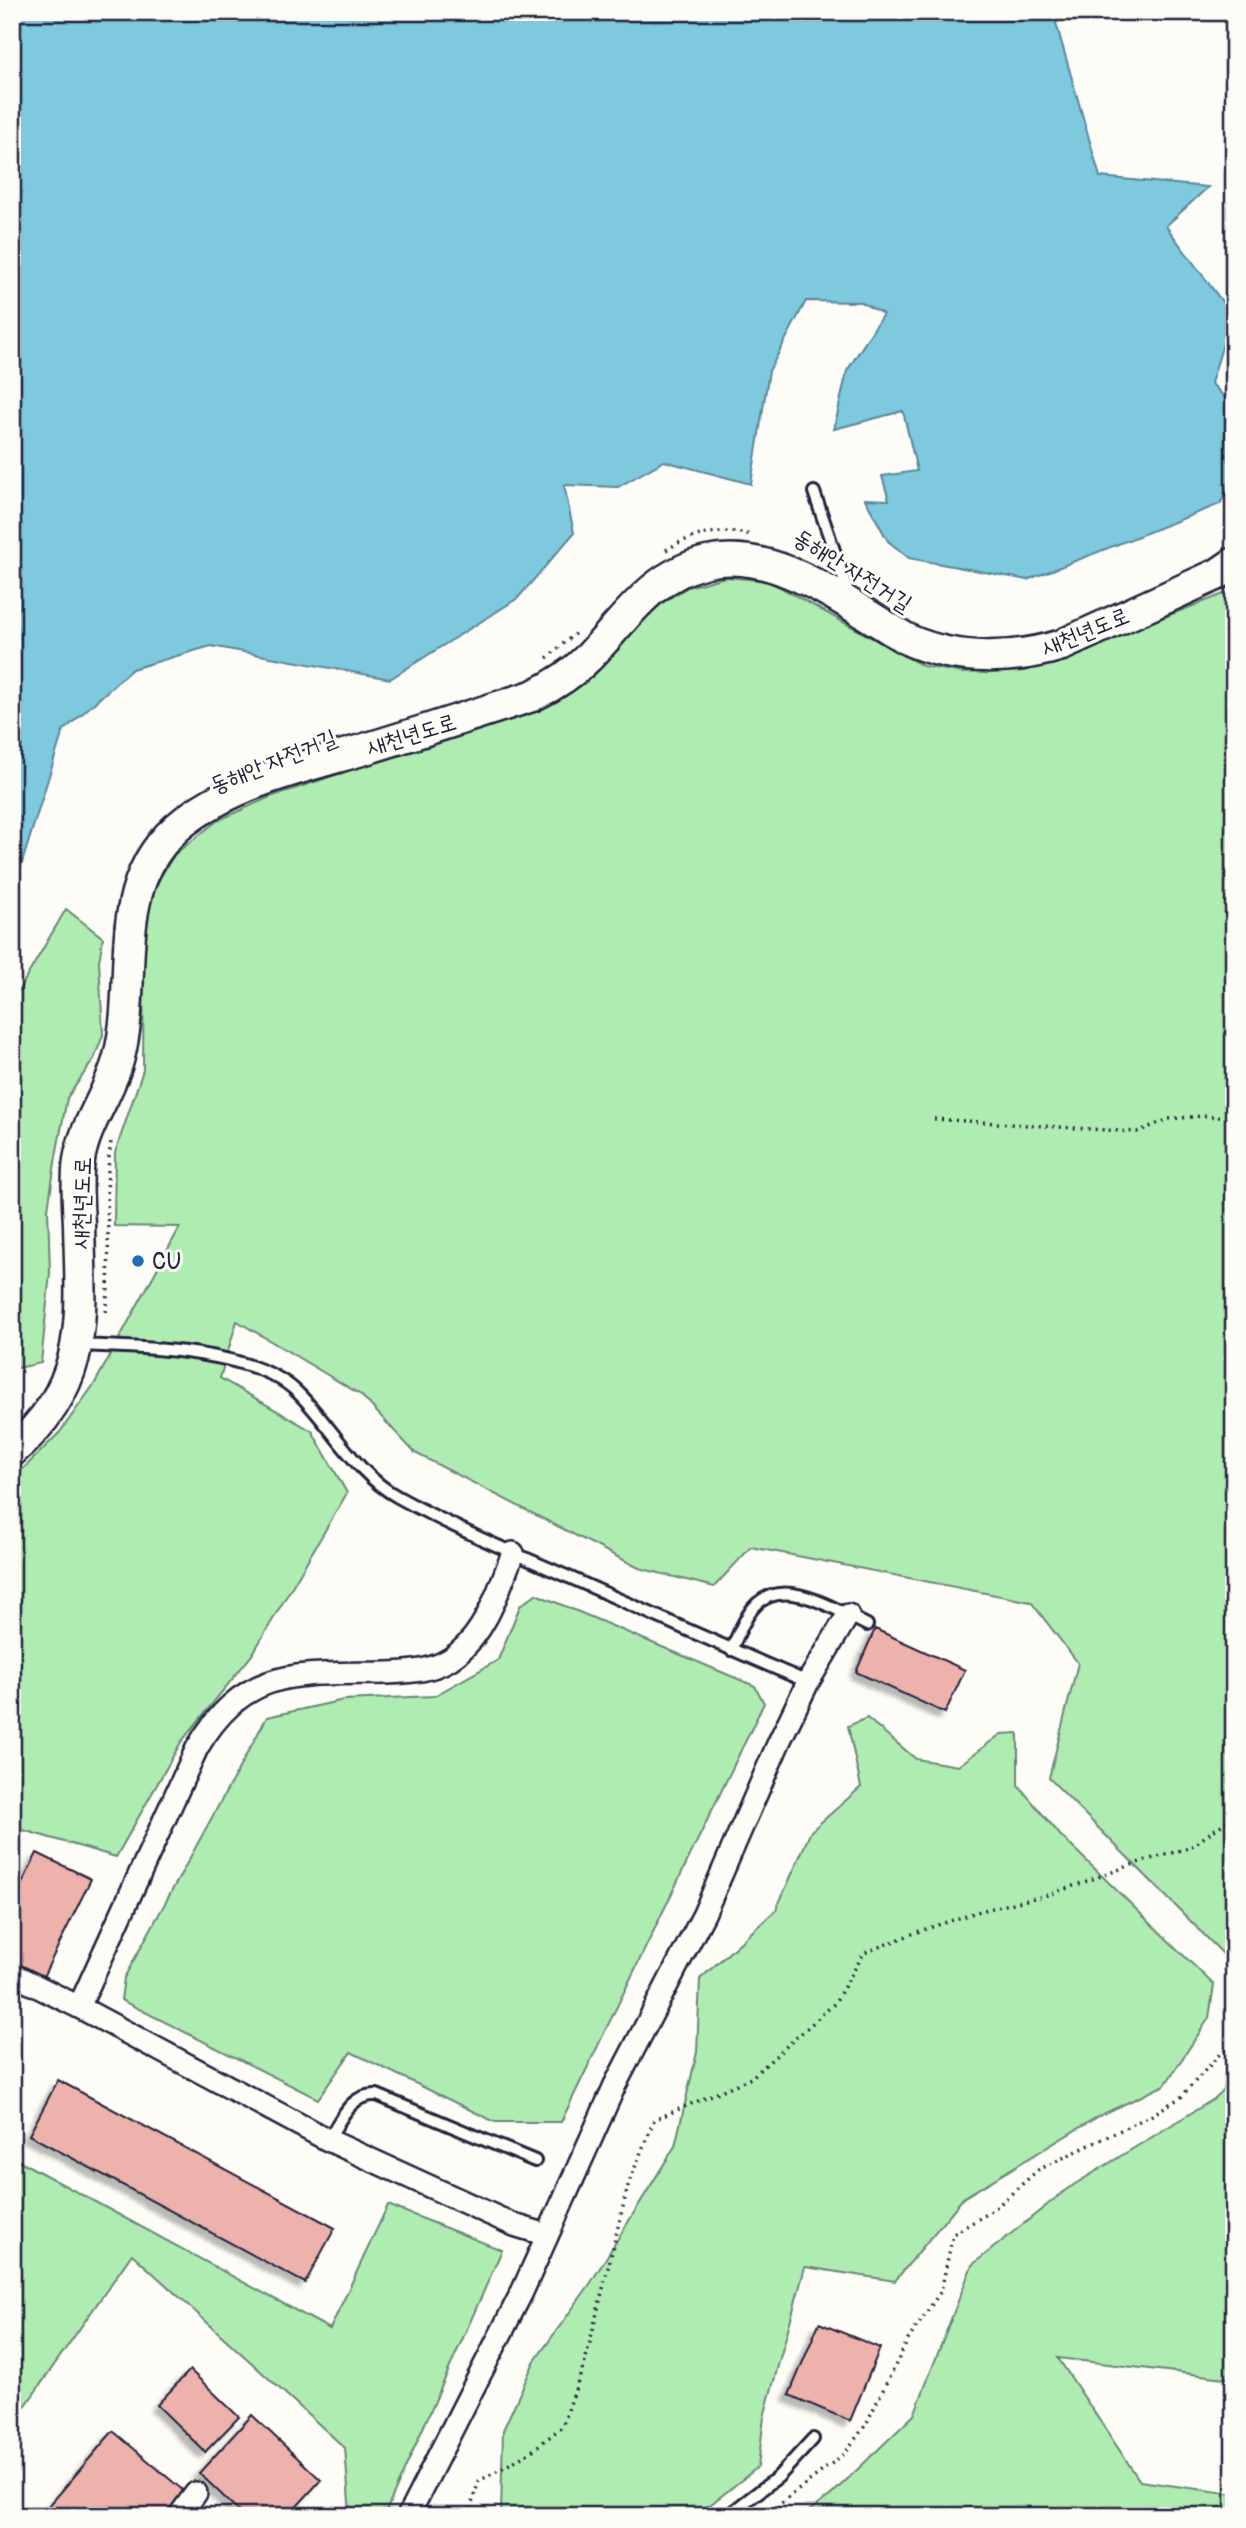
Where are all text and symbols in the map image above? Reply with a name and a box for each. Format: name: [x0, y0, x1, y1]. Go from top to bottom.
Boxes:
street label: 동해안 자전거길: [788, 522, 917, 618]
street label: 새천년도로: [1037, 601, 1134, 662]
street label: 새천년도로: [363, 707, 460, 762]
street label: 동해안 자전거길: [205, 723, 341, 800]
street label: 새천년도로: [65, 1156, 98, 1250]
place label: CU: [152, 1247, 181, 1276]
marker: CU: [130, 1253, 146, 1269]

